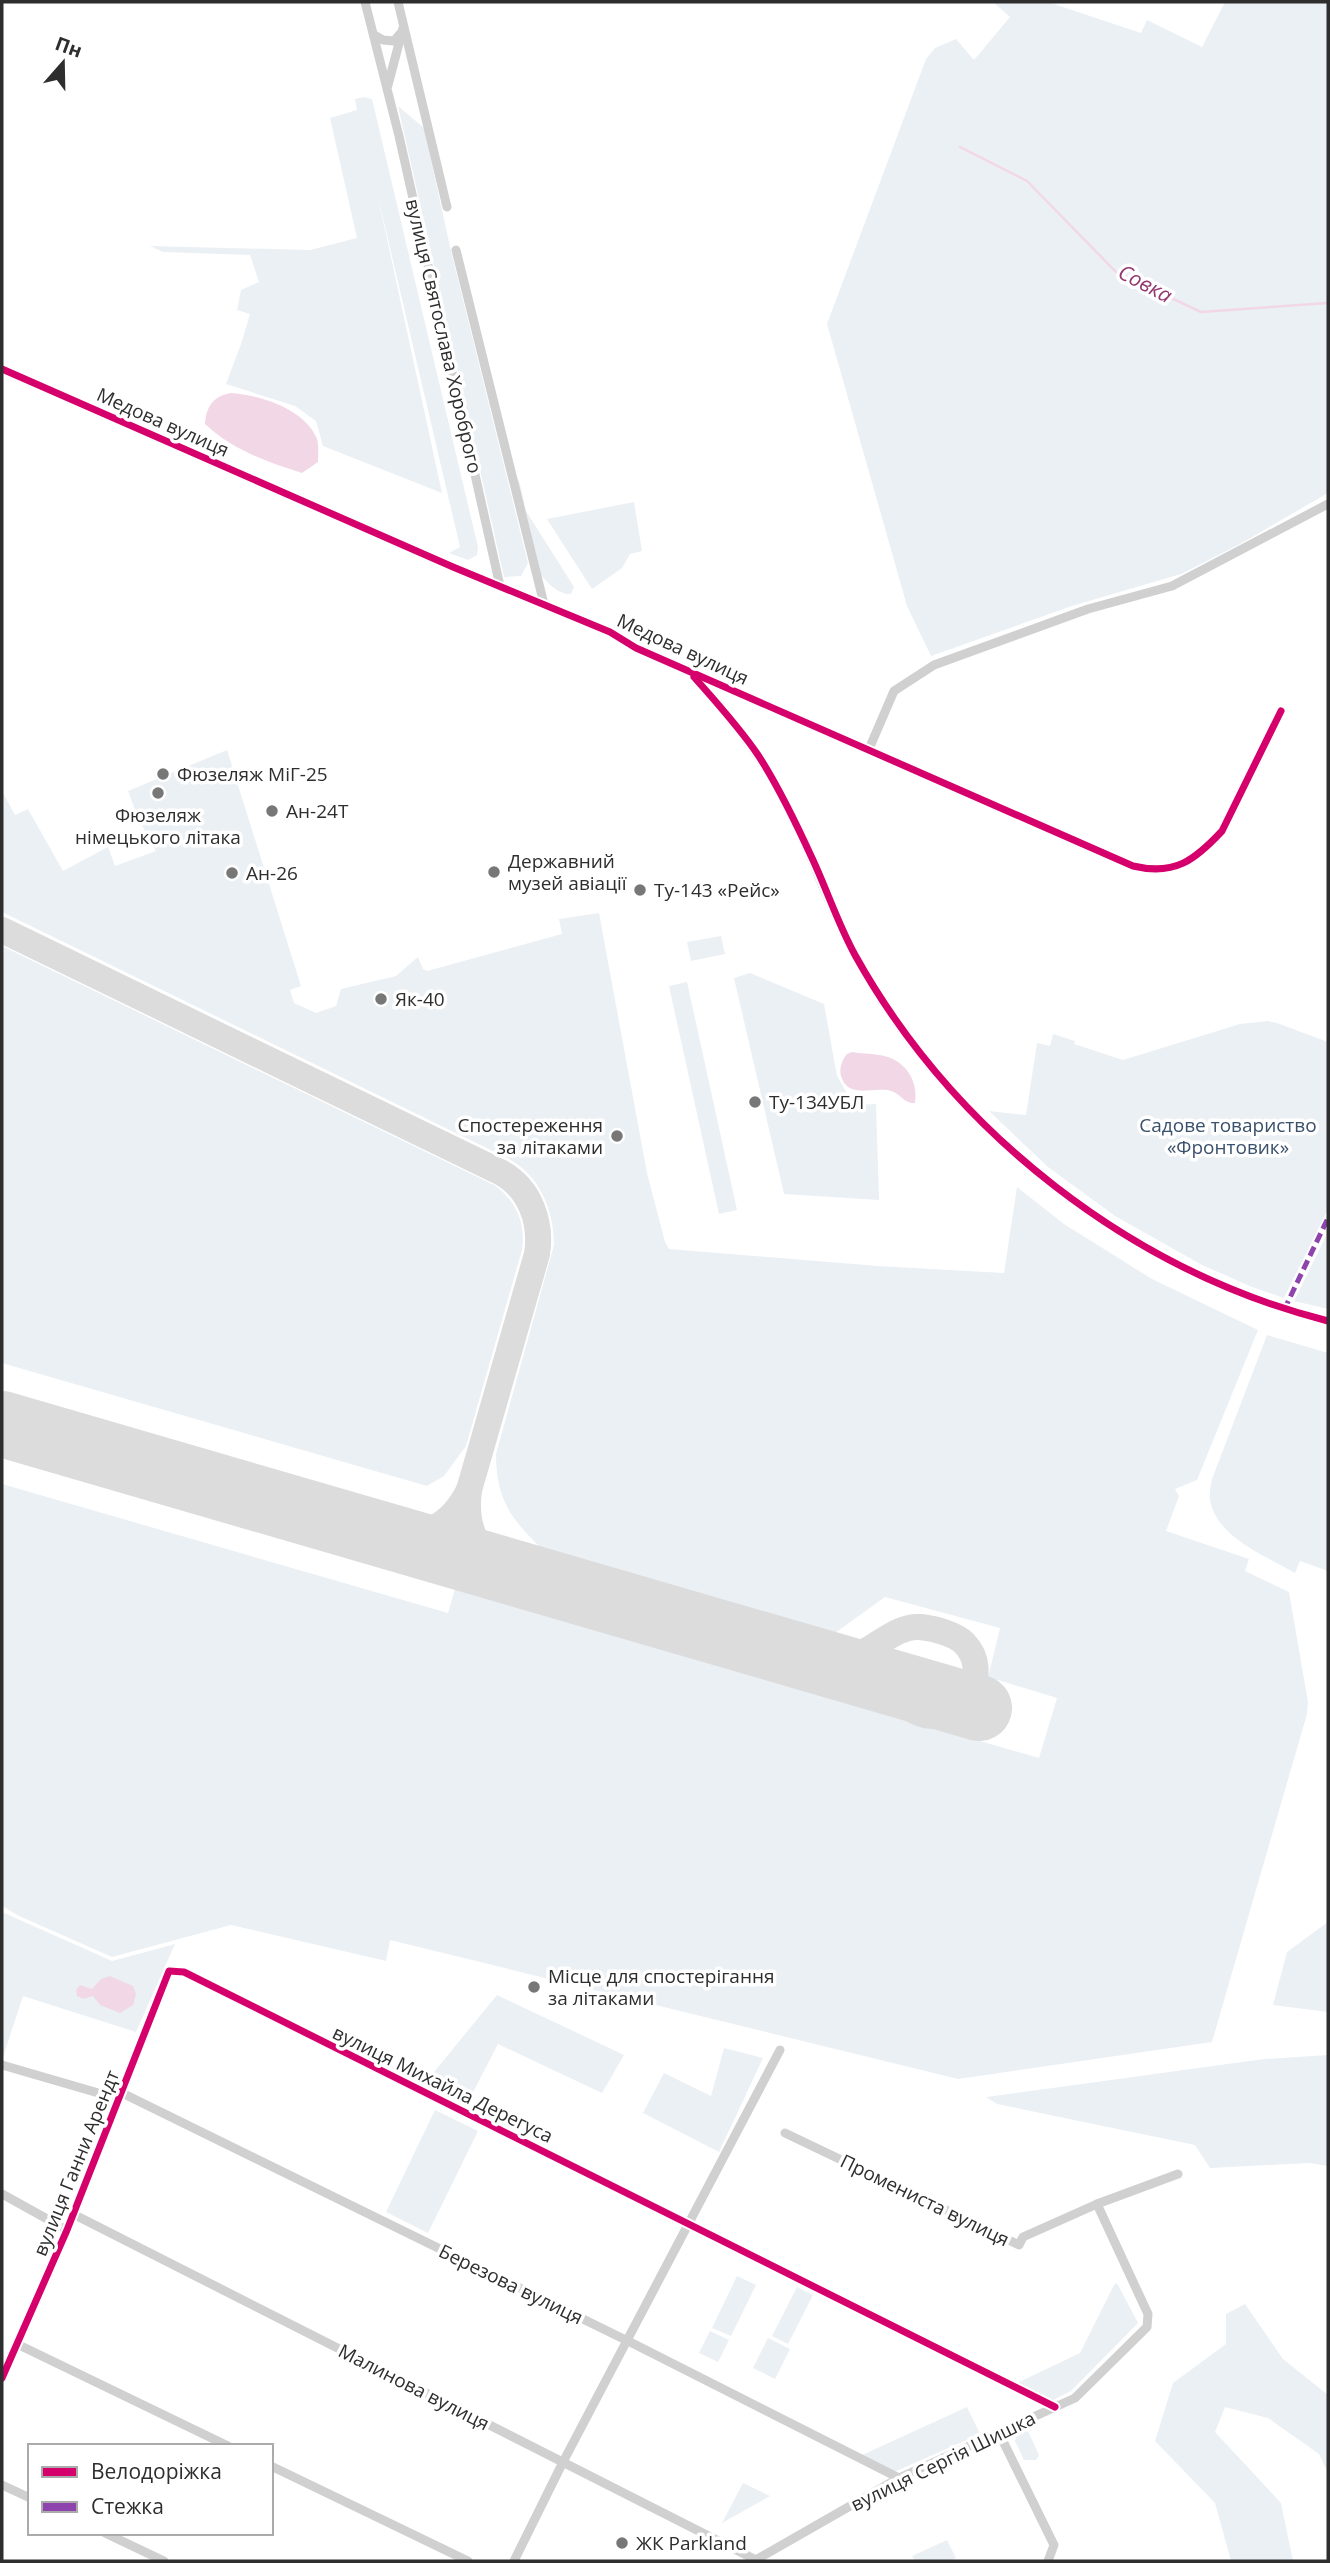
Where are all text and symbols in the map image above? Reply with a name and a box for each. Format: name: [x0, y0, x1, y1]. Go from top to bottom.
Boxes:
north arrow: [28, 28, 98, 98]
text: Пн: [52, 30, 86, 64]
street label: вулиця Святослава Хороброго: [400, 196, 488, 476]
water label: Совка: [1114, 257, 1177, 309]
street label: Медова вулиця: [93, 381, 233, 463]
street label: Медова вулиця: [613, 607, 753, 691]
place label: Фюзеляж МіГ-25: [177, 761, 328, 787]
marker: Фюзеляж МіГ-25: [155, 766, 171, 782]
marker: Фюзеляж німецького літака: [150, 785, 166, 801]
place label: Ан-24Т: [286, 798, 349, 824]
place label: Фюзеляж німецького літака: [75, 802, 241, 850]
marker: Ан-24Т: [264, 803, 280, 819]
place label: Державний музей авіації: [508, 848, 628, 896]
place label: Ан-26: [246, 860, 298, 886]
marker: Державний музей авіації: [486, 864, 502, 880]
marker: Ан-26: [224, 865, 240, 881]
place label: Ту-143 «Рейс»: [654, 877, 780, 903]
marker: Ту-143 «Рейс»: [632, 882, 648, 898]
place label: Як-40: [395, 986, 445, 1012]
marker: Як-40: [373, 991, 389, 1007]
place label: Ту-134УБЛ: [769, 1089, 864, 1115]
marker: Ту-134УБЛ: [747, 1094, 763, 1110]
place label: Спостереження за літаками: [458, 1112, 603, 1160]
park label: Садове товариство «Фронтовик»: [1139, 1112, 1317, 1160]
marker: Спостереження за літаками: [609, 1128, 625, 1144]
place label: Місце для спостерігання за літаками: [548, 1963, 775, 2011]
marker: Місце для спостерігання за літаками: [526, 1979, 542, 1995]
street label: вулиця Михайла Дерегуса: [328, 2019, 558, 2149]
street label: вулиця Ганни Арендт: [27, 2066, 125, 2260]
street label: Промениста вулиця: [836, 2148, 1014, 2252]
street label: Березова вулиця: [435, 2238, 587, 2330]
street label: Малинова вулиця: [334, 2338, 494, 2436]
street label: вулиця Сергія Шишка: [846, 2405, 1040, 2517]
legend: [28, 2444, 273, 2535]
text: Велодоріжка: [91, 2457, 222, 2485]
text: Стежка: [91, 2492, 164, 2520]
place label: ЖК Parkland: [636, 2530, 747, 2556]
marker: ЖК Parkland: [614, 2535, 630, 2551]

